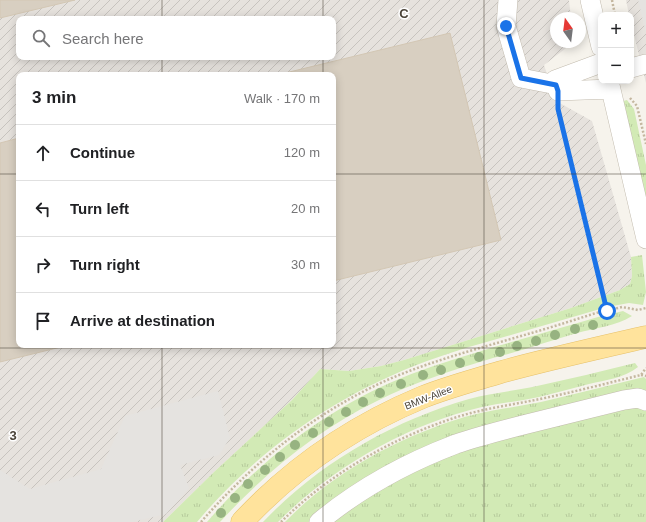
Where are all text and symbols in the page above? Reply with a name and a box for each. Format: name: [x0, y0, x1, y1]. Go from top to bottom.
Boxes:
text: C: [399, 6, 409, 21]
north arrow: [550, 12, 586, 48]
map controls: [598, 12, 634, 84]
button: +: [598, 12, 634, 48]
search box: [16, 16, 336, 60]
route end: [497, 17, 515, 35]
icon: search: [30, 27, 52, 49]
text: Search here: [62, 30, 144, 47]
button: −: [598, 48, 634, 84]
text: 3 min: [32, 88, 76, 107]
text: Walk · 170 m: [244, 91, 320, 106]
icon: ahead: [32, 142, 54, 164]
text: Continue: [70, 144, 135, 161]
text: 120 m: [284, 145, 320, 160]
icon: left: [32, 198, 54, 220]
text: Turn left: [70, 200, 129, 217]
text: 20 m: [291, 201, 320, 216]
icon: right: [32, 254, 54, 276]
text: Turn right: [70, 256, 140, 273]
text: 30 m: [291, 257, 320, 272]
route start: [598, 302, 616, 320]
icon: arrive: [32, 310, 54, 332]
text: Arrive at destination: [70, 312, 215, 329]
street label: BMW-Allee: [403, 383, 454, 412]
text: 3: [9, 428, 17, 443]

